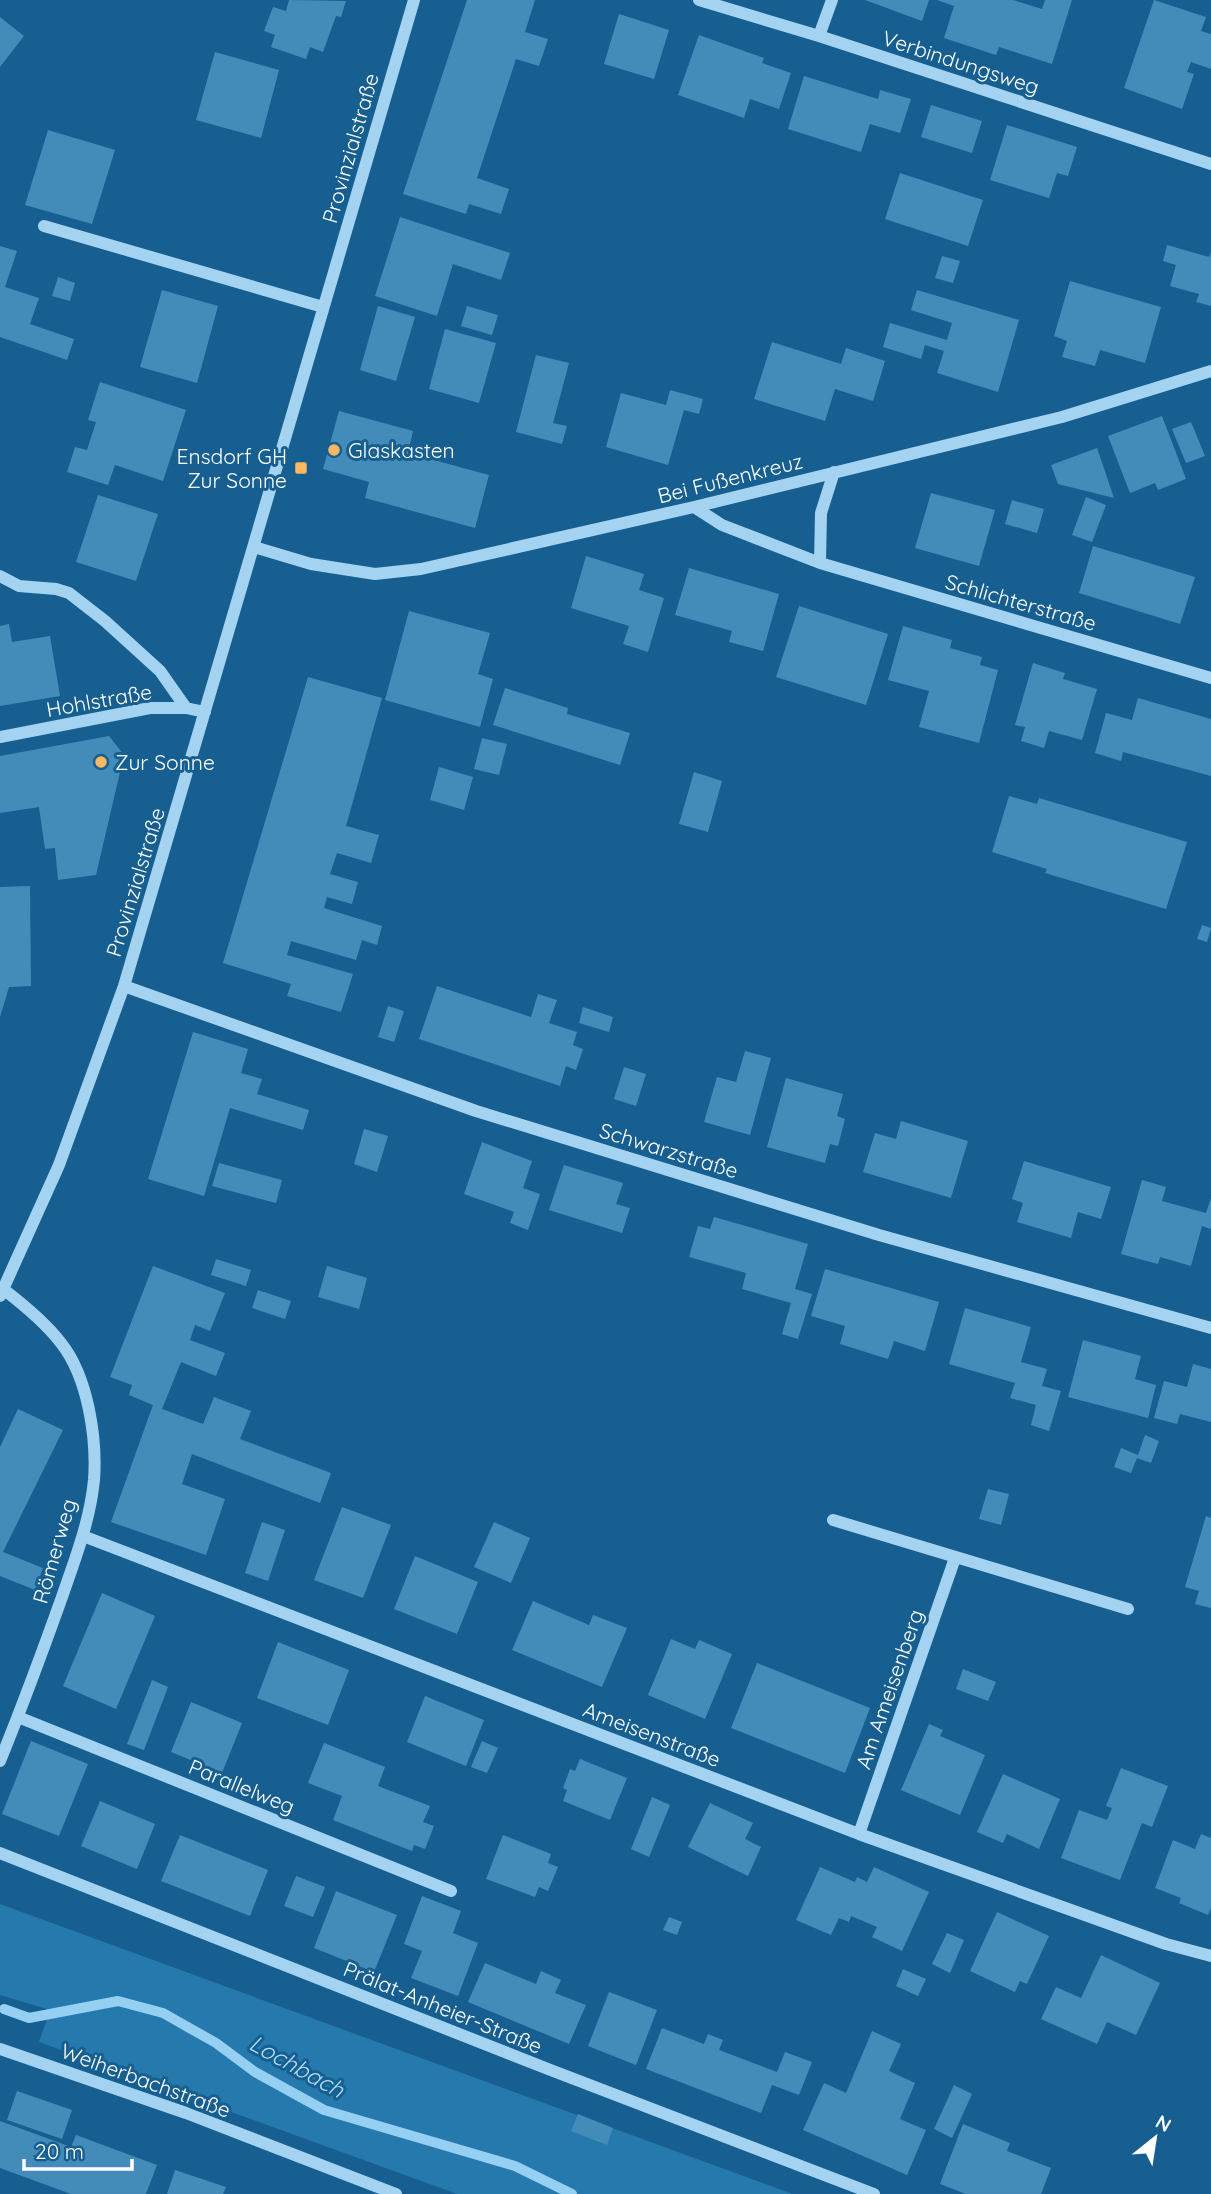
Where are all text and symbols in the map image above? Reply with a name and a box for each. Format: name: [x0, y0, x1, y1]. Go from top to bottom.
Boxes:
street label: Verbindungsweg: [879, 24, 1043, 100]
street label: Provinzialstraße: [316, 70, 384, 226]
place label: Glaskasten: [348, 437, 455, 463]
marker: Glaskasten: [326, 442, 342, 458]
place label: Ensdorf GH Zur Sonne: [177, 443, 287, 493]
street label: Bei Fußenkreuz: [655, 447, 805, 509]
marker: Ensdorf GH Zur Sonne: [293, 460, 309, 476]
street label: Schlichterstraße: [943, 568, 1099, 636]
street label: Hohlstraße: [44, 678, 154, 722]
place label: Zur Sonne: [115, 749, 215, 775]
marker: Zur Sonne: [93, 754, 109, 770]
street label: Provinzialstraße: [100, 804, 170, 960]
street label: Schwarzstraße: [597, 1117, 741, 1183]
street label: Römerweg: [27, 1496, 81, 1606]
street label: Am Ameisenberg: [850, 1606, 928, 1772]
street label: Ameisenstraße: [580, 1696, 724, 1772]
street label: Parallelweg: [185, 1753, 299, 1819]
street label: Prälat-Anheier-Straße: [340, 1955, 546, 2059]
water label: Lochbach: [245, 2028, 350, 2104]
street label: Weiherbachstraße: [58, 2037, 234, 2123]
north arrow: [1120, 2103, 1190, 2173]
text: N: [1151, 2109, 1176, 2137]
scale bar: [24, 2128, 133, 2172]
text: 20 m: [35, 2138, 84, 2164]

